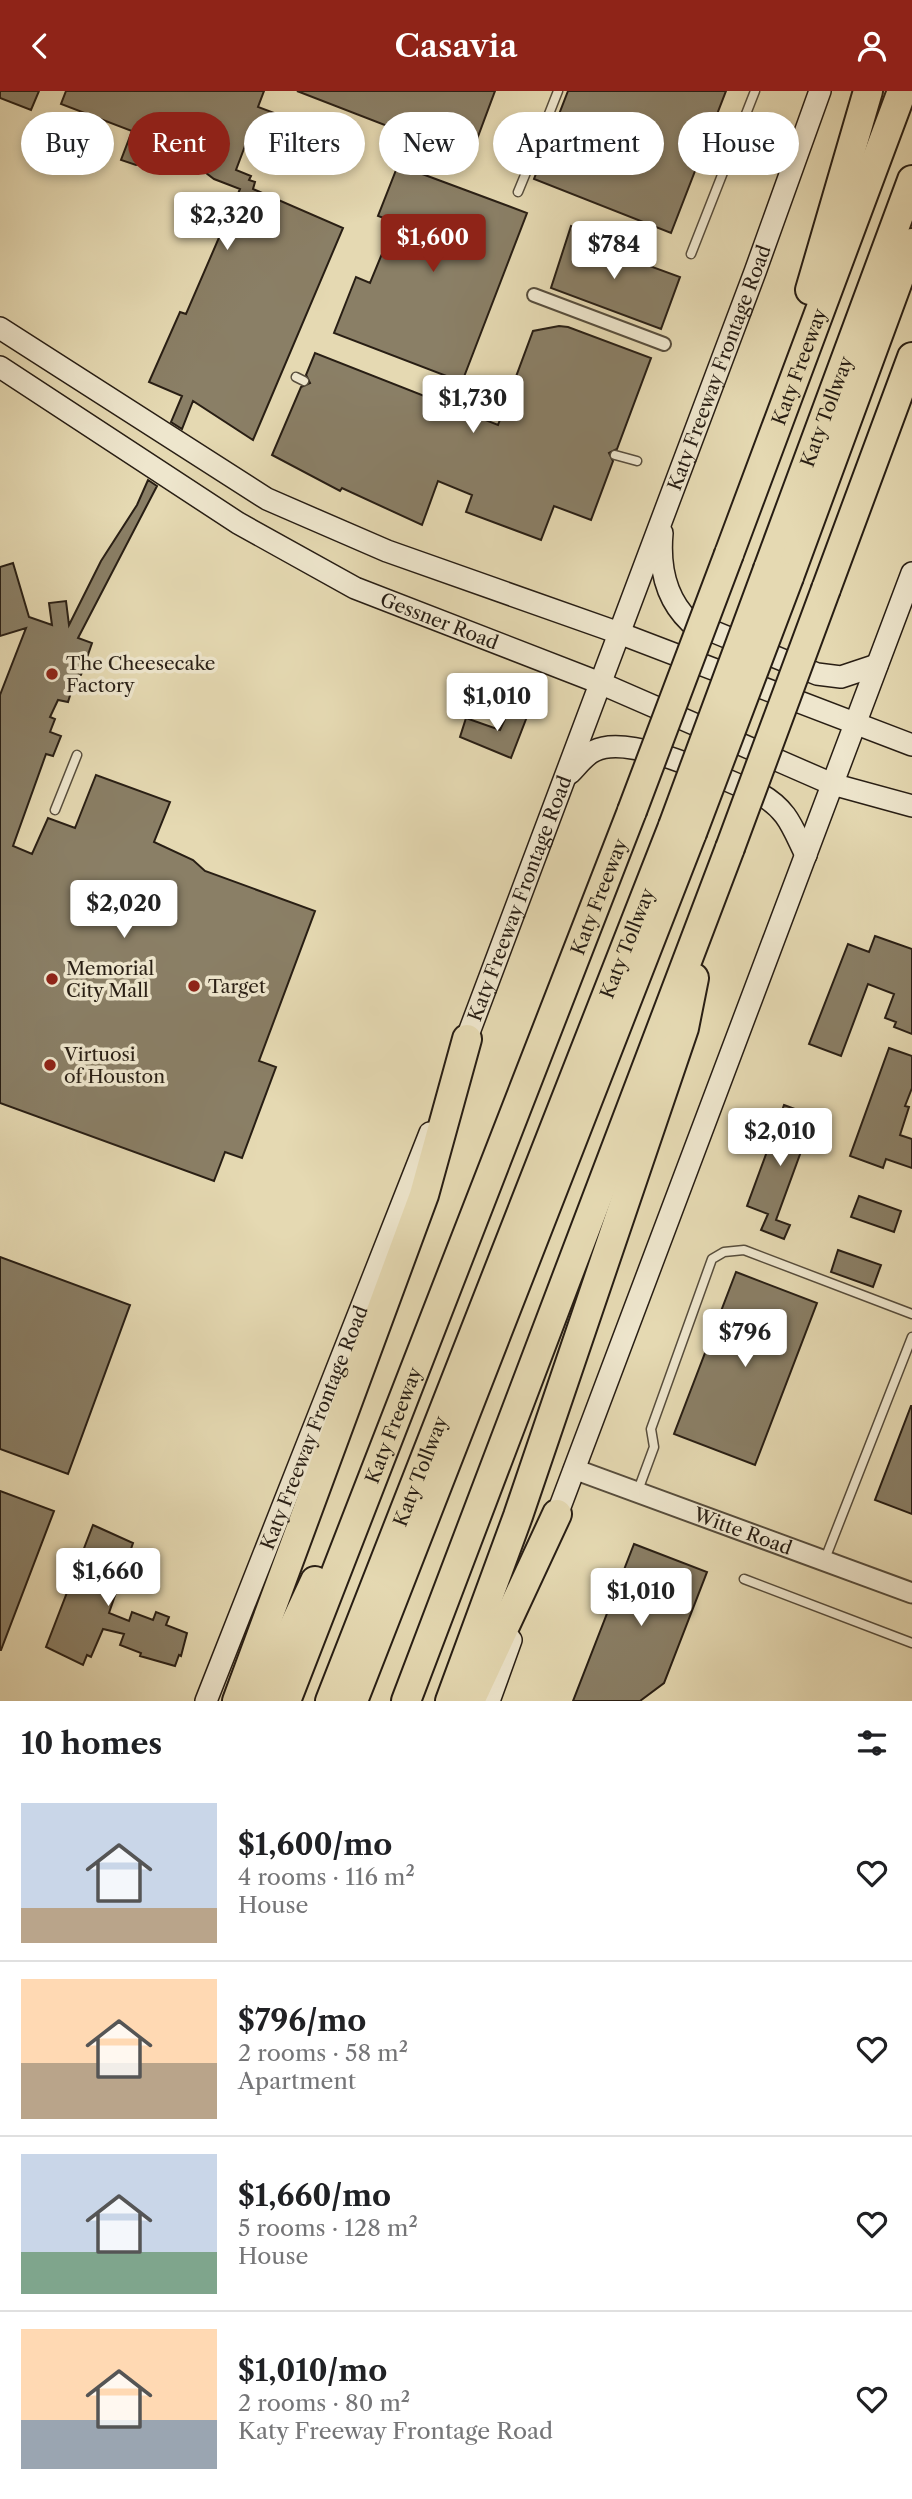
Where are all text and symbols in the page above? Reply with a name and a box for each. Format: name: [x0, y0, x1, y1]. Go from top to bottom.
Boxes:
text: Casavia: [395, 26, 517, 65]
icon: back: [21, 27, 59, 65]
icon: person: [853, 27, 891, 65]
chip: Buy: [21, 112, 114, 175]
chip: Rent: [128, 112, 230, 175]
chip: Filters: [244, 112, 365, 175]
chip: New: [379, 112, 479, 175]
chip: Apartment: [493, 112, 664, 175]
chip: House: [678, 112, 799, 175]
pin: $2,320: [170, 193, 284, 252]
text: $2,320: [190, 201, 264, 229]
pin: $1,600: [376, 215, 490, 274]
pin: $784: [573, 221, 655, 281]
text: $1,600: [397, 223, 469, 251]
text: $784: [588, 230, 640, 258]
street label: Katy Freeway Frontage Road: [662, 241, 775, 494]
street label: Katy Freeway: [767, 305, 831, 428]
street label: Katy Tollway: [795, 352, 857, 470]
pin: $1,730: [416, 375, 530, 435]
text: $1,730: [439, 384, 507, 412]
street label: Gessner Road: [377, 587, 502, 654]
place label: The Cheesecake Factory: [66, 652, 215, 697]
marker: The Cheesecake Factory: [44, 666, 60, 682]
pin: $1,010: [440, 673, 554, 733]
text: $1,010: [463, 682, 531, 710]
street label: Katy Freeway Frontage Road: [463, 772, 576, 1024]
street label: Katy Freeway: [566, 835, 632, 958]
pin: $2,020: [67, 881, 181, 940]
street label: Katy Tollway: [595, 884, 659, 1002]
text: $2,020: [86, 889, 162, 917]
place label: Memorial City Mall: [66, 957, 155, 1002]
marker: Memorial City Mall: [44, 971, 60, 987]
place label: Target: [208, 975, 266, 998]
marker: Target: [186, 978, 202, 994]
place label: Virtuosi of Houston: [63, 1043, 165, 1088]
marker: Virtuosi of Houston: [42, 1057, 58, 1073]
pin: $2,010: [723, 1109, 837, 1168]
text: $2,010: [744, 1117, 816, 1145]
street label: Katy Freeway Frontage Road: [255, 1302, 373, 1553]
pin: $796: [704, 1309, 786, 1369]
text: $796: [719, 1318, 771, 1346]
street label: Katy Freeway: [360, 1363, 426, 1487]
street label: Katy Tollway: [388, 1412, 452, 1530]
street label: Witte Road: [690, 1502, 796, 1560]
pin: $1,660: [51, 1549, 165, 1608]
text: $1,660: [72, 1557, 144, 1585]
pin: $1,010: [584, 1569, 698, 1628]
text: $1,010: [607, 1577, 675, 1605]
icon: filters: [853, 1724, 891, 1762]
text: 10 homes: [21, 1725, 162, 1762]
text: $1,600/mo: [238, 1826, 392, 1863]
icon: home: [77, 1831, 161, 1915]
icon: heart: [853, 1854, 891, 1892]
text: 4 rooms · 116 m²: [238, 1863, 415, 1891]
text: House: [238, 1891, 308, 1919]
text: $796/mo: [238, 2002, 366, 2039]
icon: home: [77, 2007, 161, 2091]
icon: heart: [853, 2030, 891, 2068]
text: 2 rooms · 58 m²: [238, 2039, 408, 2067]
text: Apartment: [238, 2067, 356, 2095]
text: $1,660/mo: [238, 2177, 391, 2214]
icon: home: [77, 2182, 161, 2266]
icon: heart: [853, 2205, 891, 2243]
text: 5 rooms · 128 m²: [238, 2214, 418, 2242]
text: House: [238, 2242, 308, 2270]
text: $1,010/mo: [238, 2352, 387, 2389]
icon: home: [77, 2357, 161, 2441]
icon: heart: [853, 2380, 891, 2418]
text: 2 rooms · 80 m²: [238, 2389, 410, 2417]
text: Katy Freeway Frontage Road: [238, 2417, 553, 2445]

